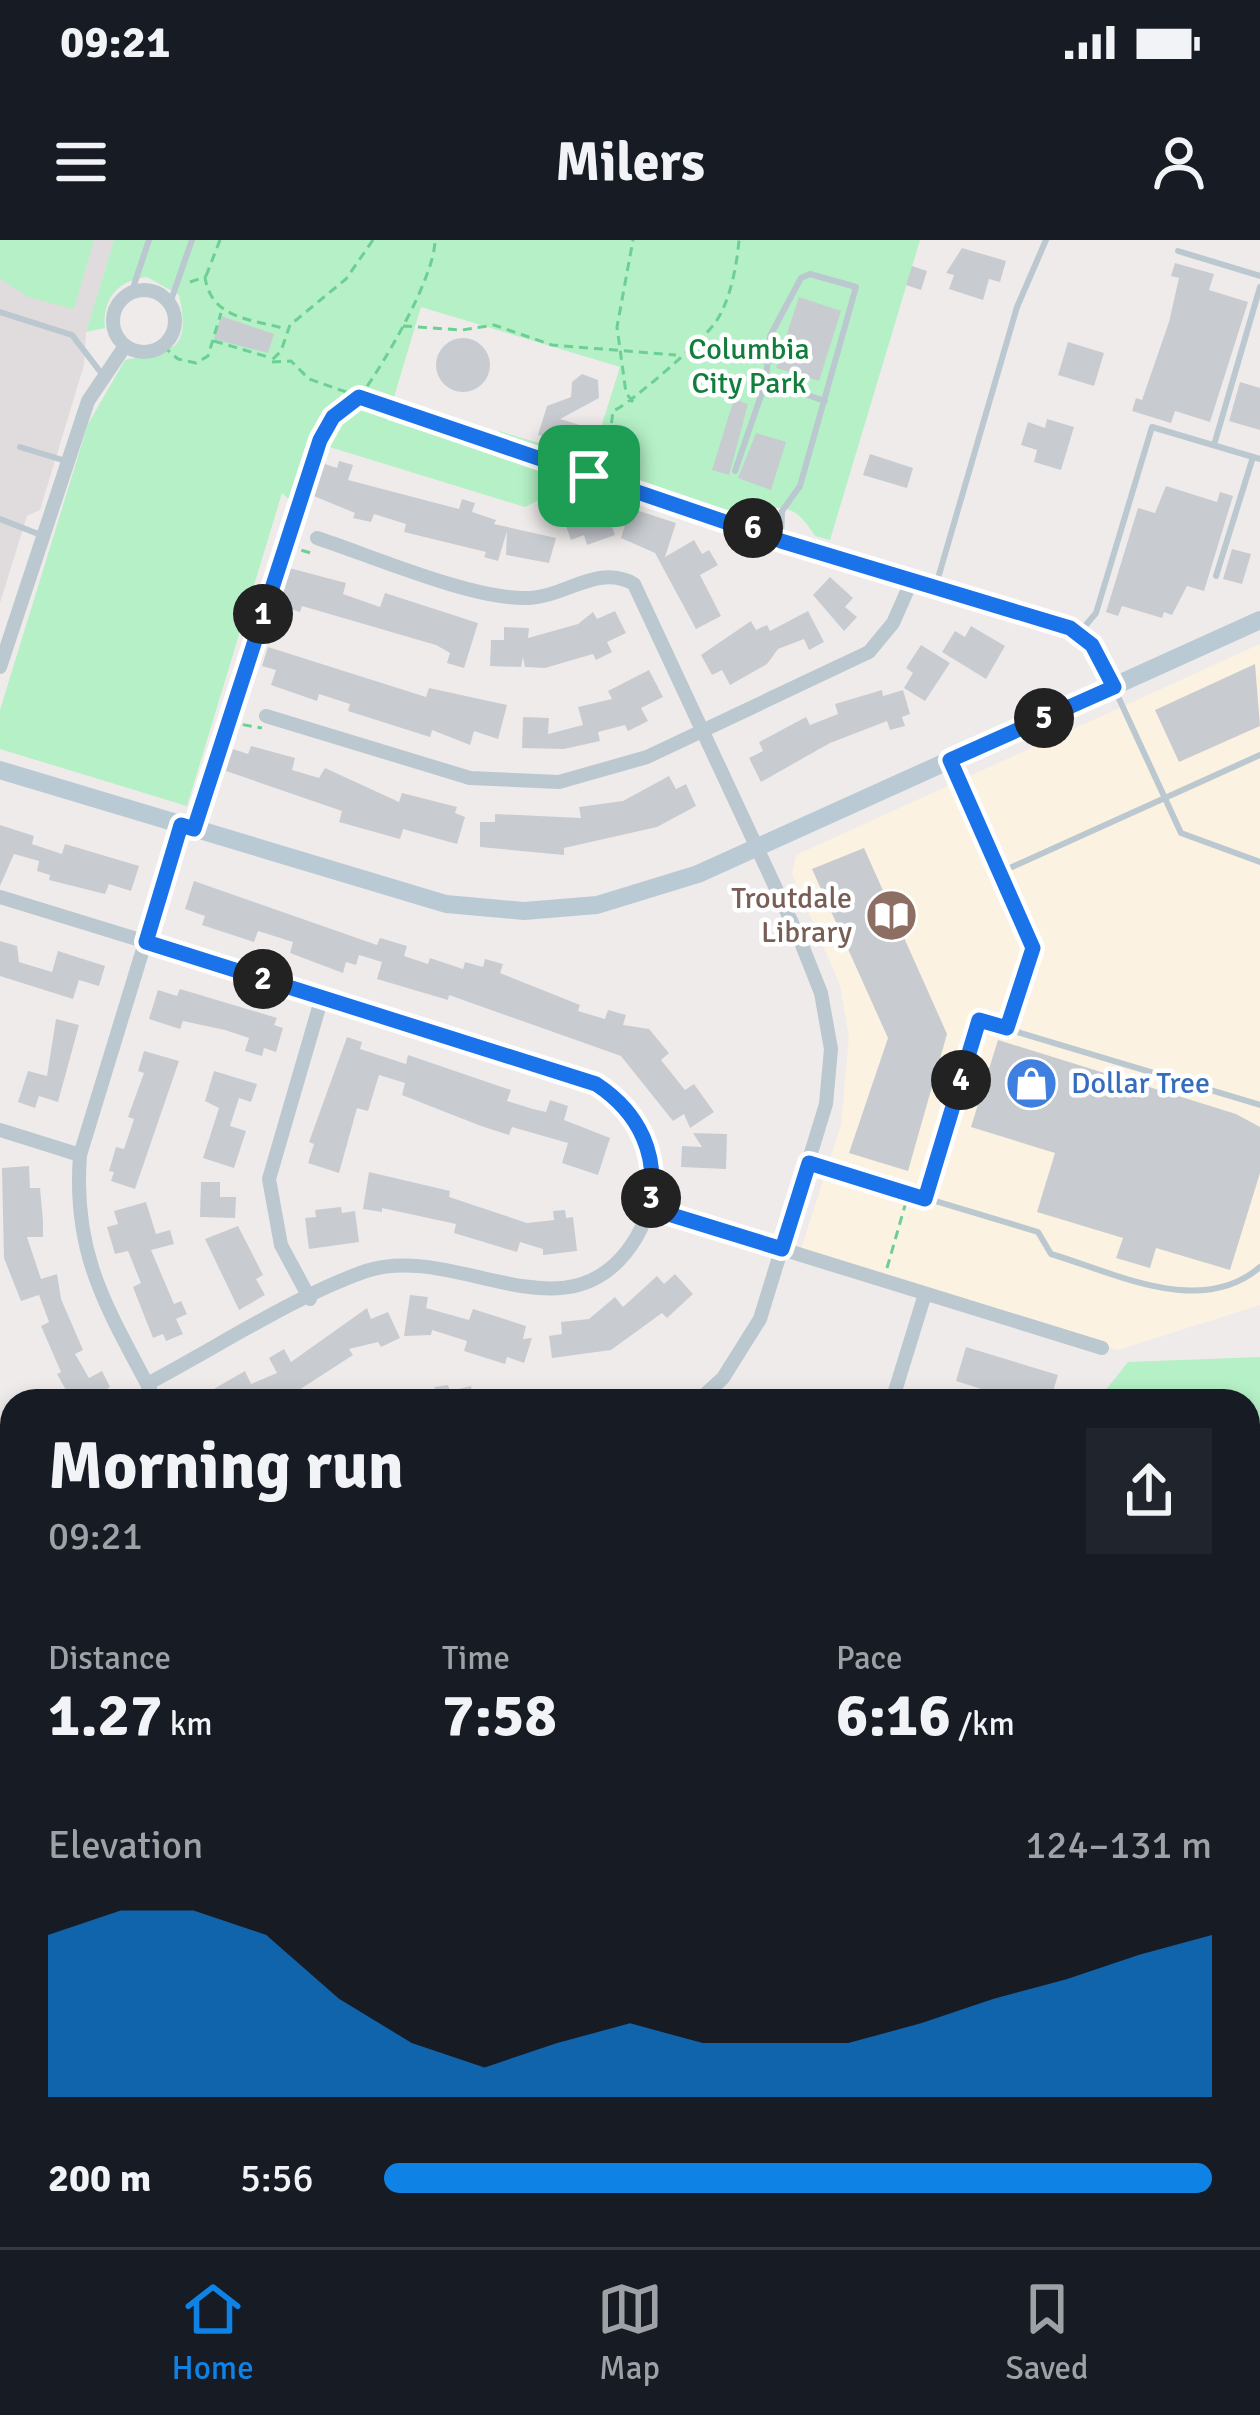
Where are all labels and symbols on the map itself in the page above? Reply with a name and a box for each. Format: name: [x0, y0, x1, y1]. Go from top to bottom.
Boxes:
park label: Columbia City Park: [688, 331, 810, 402]
pin: [538, 425, 640, 527]
pin: 6: [723, 498, 783, 558]
pin: 1: [233, 584, 293, 644]
pin: 5: [1014, 688, 1074, 748]
place label: Troutdale Library: [731, 880, 852, 951]
library icon: Troutdale Library: [863, 887, 919, 943]
pin: 2: [233, 949, 293, 1009]
pin: 4: [931, 1050, 991, 1110]
shop icon: Dollar Tree: [1004, 1055, 1060, 1111]
place label: Dollar Tree: [1071, 1065, 1210, 1102]
pin: 3: [621, 1168, 681, 1228]

